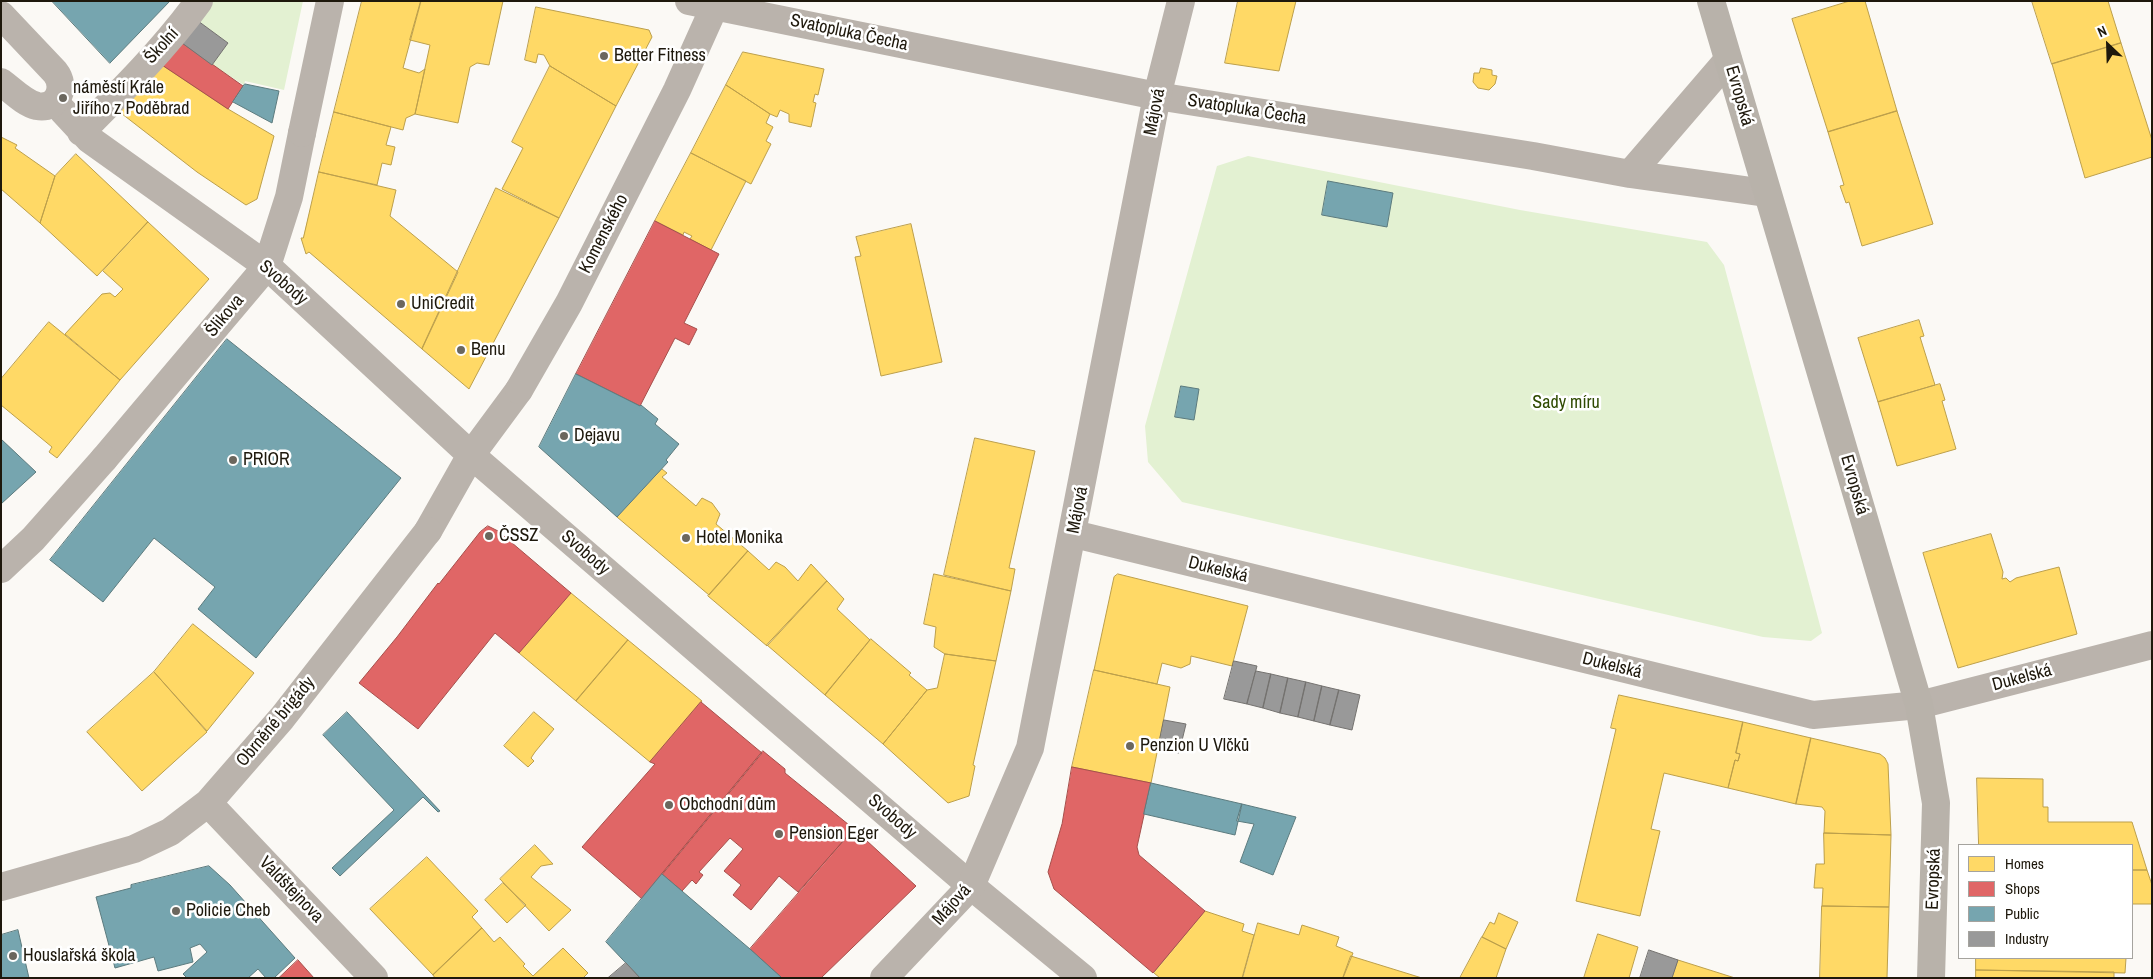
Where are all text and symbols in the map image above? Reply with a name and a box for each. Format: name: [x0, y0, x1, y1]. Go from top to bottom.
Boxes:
street label: Svatopluka Čecha: [788, 10, 910, 56]
north arrow: [2083, 20, 2133, 70]
text: N: [2094, 21, 2109, 41]
street label: Školní: [140, 24, 184, 68]
place label: Better Fitness: [614, 45, 706, 67]
marker: Better Fitness: [598, 50, 610, 62]
street label: Evropská: [1720, 63, 1758, 129]
place label: náměstí Krále Jiřího z Poděbrad: [73, 77, 190, 120]
street label: Májová: [1140, 87, 1170, 137]
street label: Svatopluka Čecha: [1186, 90, 1308, 130]
marker: náměstí Krále Jiřího z Poděbrad: [57, 92, 69, 104]
street label: Komenského: [575, 191, 633, 277]
street label: Svobody: [254, 256, 312, 310]
street label: Šlikova: [201, 291, 249, 341]
place label: UniCredit: [411, 293, 474, 315]
marker: UniCredit: [395, 298, 407, 310]
place label: Benu: [471, 339, 505, 361]
marker: Benu: [455, 344, 467, 356]
park label: Sady míru: [1532, 392, 1600, 414]
place label: Dejavu: [574, 425, 620, 447]
marker: Dejavu: [558, 430, 570, 442]
place label: PRIOR: [243, 449, 290, 471]
street label: Evropská: [1835, 452, 1873, 518]
marker: PRIOR: [227, 454, 239, 466]
street label: Májová: [1063, 485, 1093, 535]
place label: ČSSZ: [499, 525, 538, 547]
street label: Svobody: [556, 526, 614, 580]
place label: Hotel Monika: [696, 527, 783, 549]
marker: ČSSZ: [483, 530, 495, 542]
marker: Hotel Monika: [680, 532, 692, 544]
street label: Dukelská: [1186, 552, 1250, 588]
street label: Dukelská: [1580, 648, 1644, 684]
street label: Dukelská: [1990, 660, 2054, 696]
street label: Obrněné brigády: [232, 673, 320, 771]
place label: Penzion U Vlčků: [1140, 735, 1249, 757]
marker: Penzion U Vlčků: [1124, 740, 1136, 752]
street label: Svobody: [863, 790, 921, 844]
place label: Obchodní dům: [679, 794, 776, 816]
marker: Obchodní dům: [663, 799, 675, 811]
place label: Pension Eger: [789, 823, 878, 845]
marker: Pension Eger: [773, 828, 785, 840]
legend: [1958, 844, 2133, 959]
street label: Evropská: [1922, 848, 1946, 910]
street label: Valdštejnova: [254, 852, 328, 928]
text: Homes: [2005, 853, 2044, 874]
text: Shops: [2005, 878, 2040, 899]
street label: Májová: [928, 880, 976, 930]
place label: Policie Cheb: [186, 900, 271, 922]
text: Public: [2005, 903, 2039, 924]
marker: Policie Cheb: [170, 905, 182, 917]
text: Industry: [2005, 928, 2049, 949]
place label: Houslařská škola: [23, 945, 135, 967]
marker: Houslařská škola: [7, 950, 19, 962]

